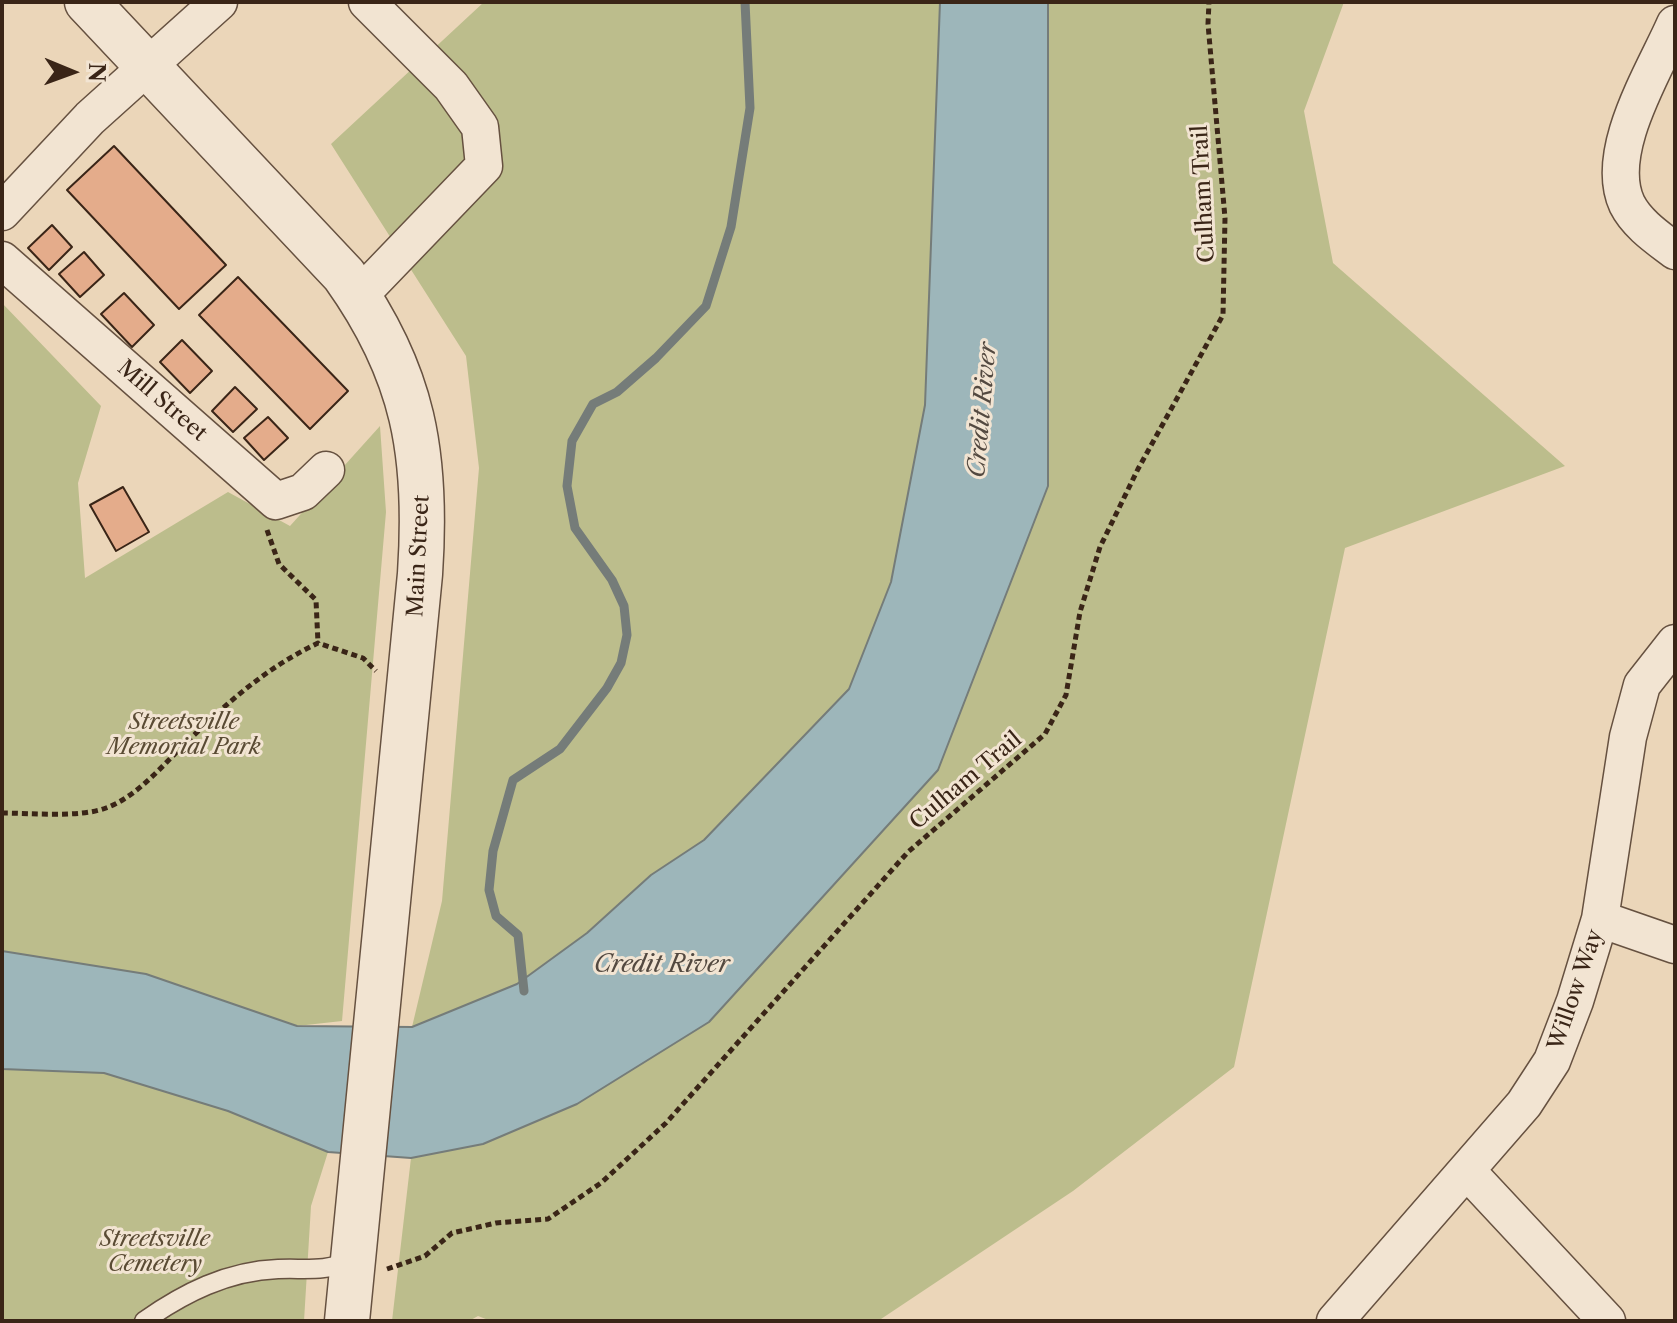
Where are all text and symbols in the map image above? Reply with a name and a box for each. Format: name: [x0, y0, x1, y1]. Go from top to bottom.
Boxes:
north arrow: [32, 32, 112, 112]
text: N: [83, 63, 110, 82]
street label: Culham Trail: [1187, 124, 1221, 264]
water label: Credit River: [963, 341, 1003, 479]
street label: Mill Street: [112, 355, 212, 447]
street label: Main Street: [403, 494, 435, 618]
park label: Streetsville Memorial Park: [107, 710, 261, 762]
street label: Culham Trail: [905, 727, 1027, 835]
street label: Willow Way: [1543, 926, 1609, 1054]
water label: Credit River: [594, 951, 730, 979]
park label: Streetsville Cemetery: [100, 1227, 210, 1278]

